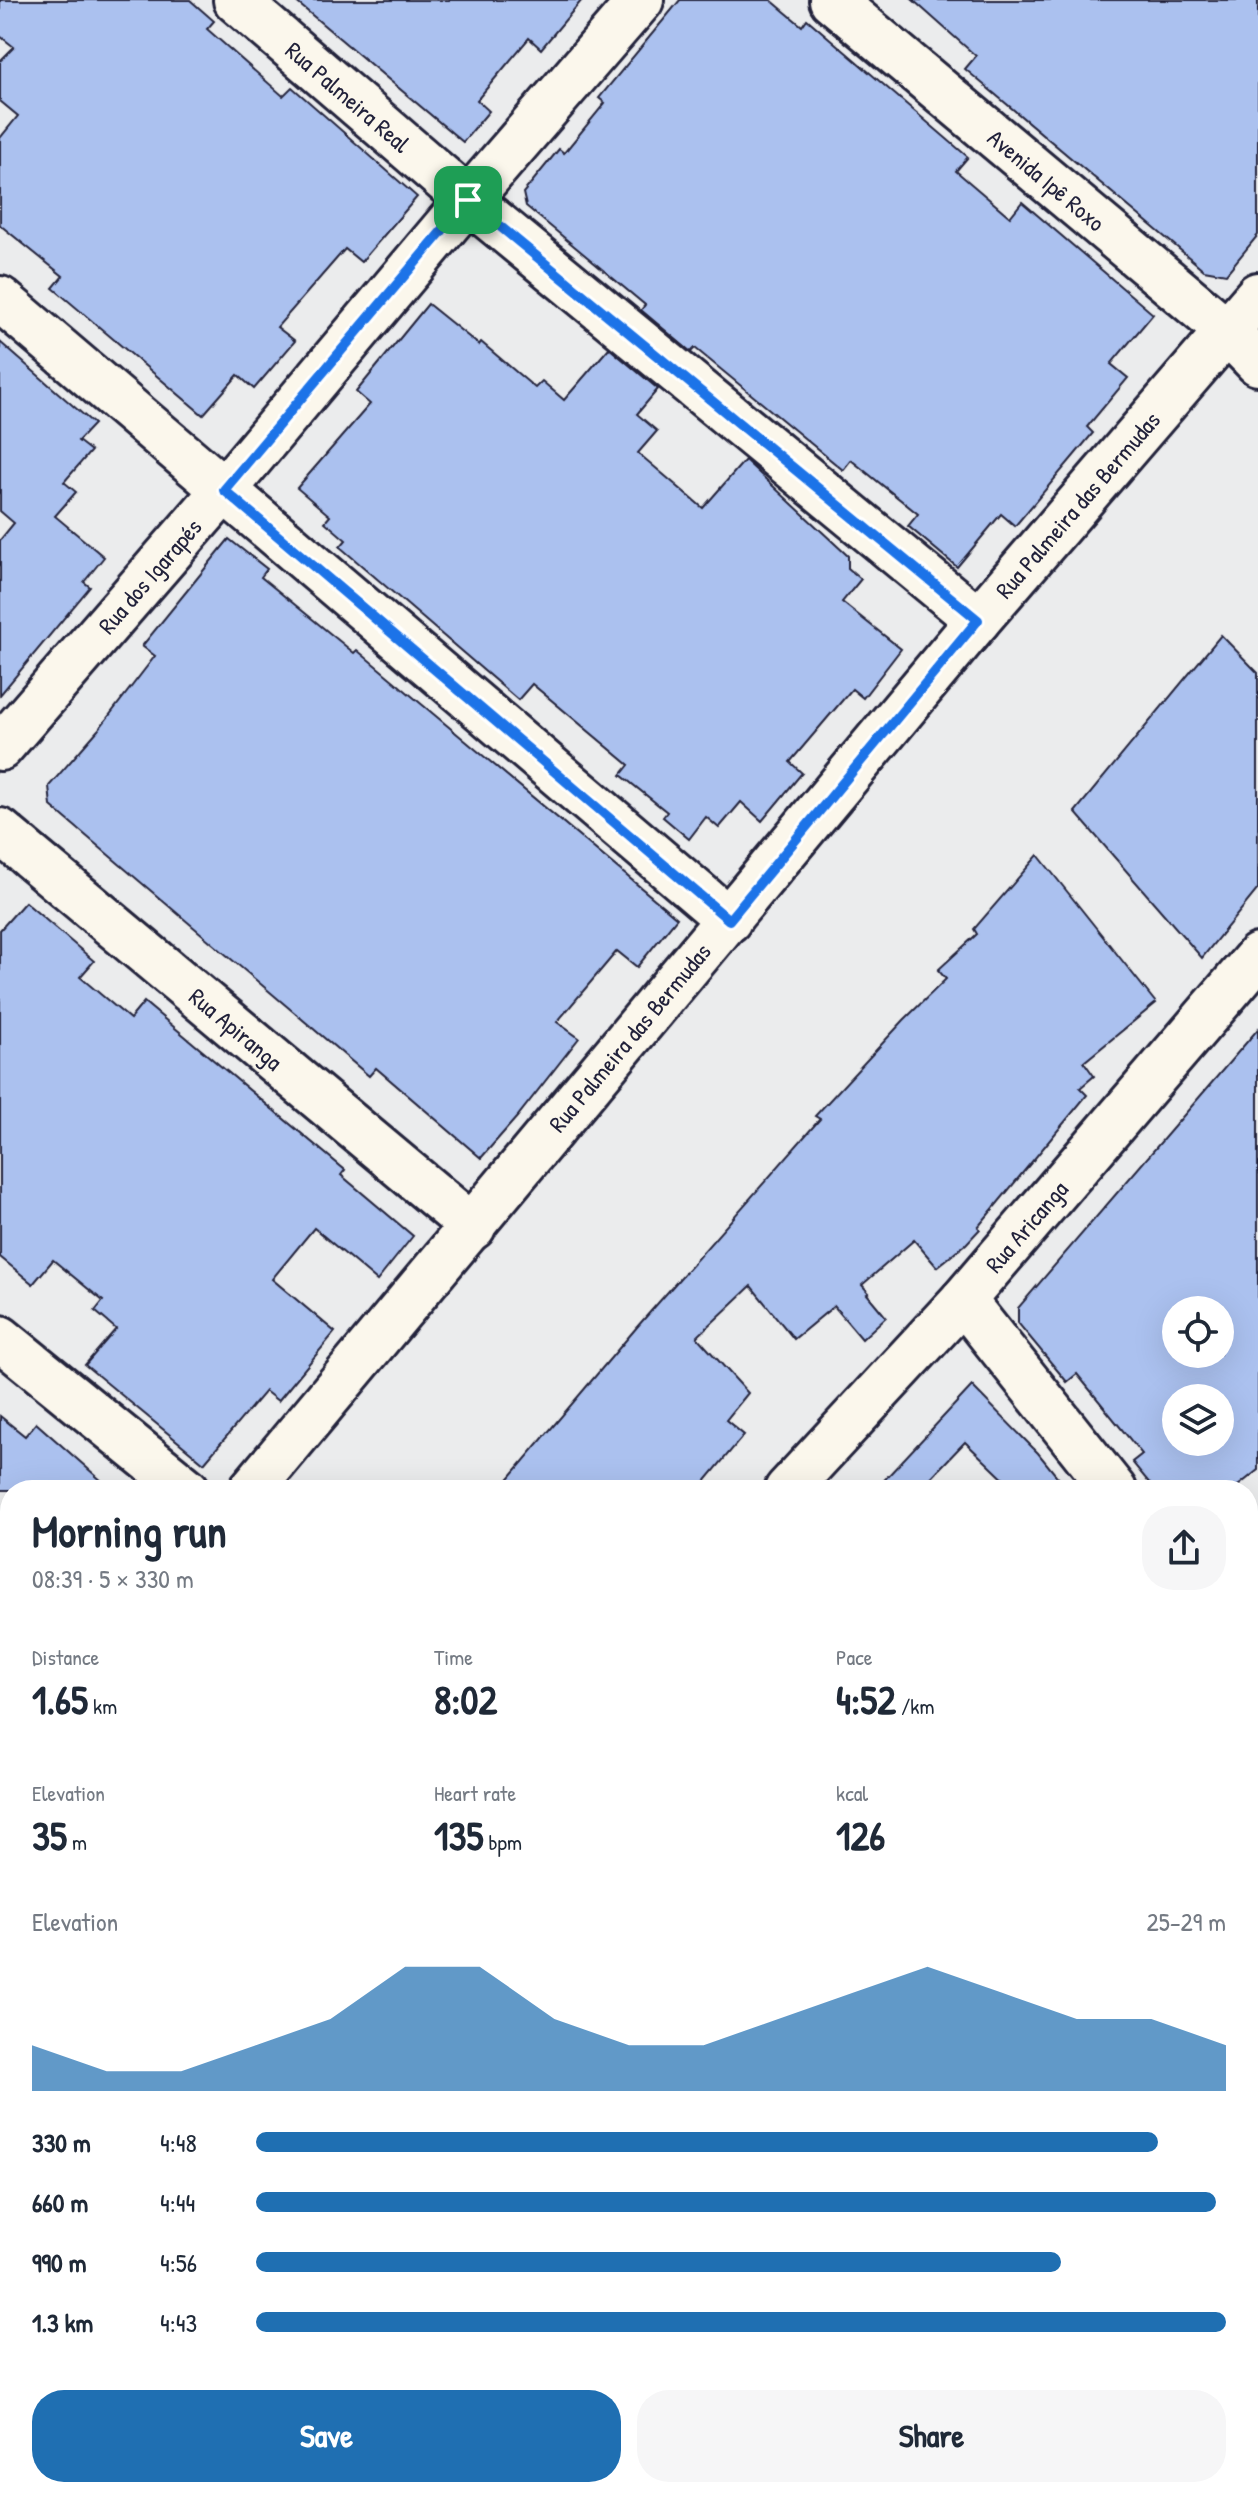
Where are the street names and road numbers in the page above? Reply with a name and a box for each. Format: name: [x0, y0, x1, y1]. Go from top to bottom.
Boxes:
street label: Rua Palmeira Real: [279, 34, 418, 160]
street label: Avenida Ipê Roxo: [981, 121, 1112, 238]
street label: Rua Palmeira das Bermudas: [988, 405, 1167, 605]
street label: Rua dos Igarapés: [91, 511, 208, 640]
street label: Rua Palmeira das Bermudas: [541, 936, 718, 1138]
street label: Rua Apiranga: [183, 980, 290, 1077]
street label: Rua Aricanga: [978, 1174, 1075, 1279]

